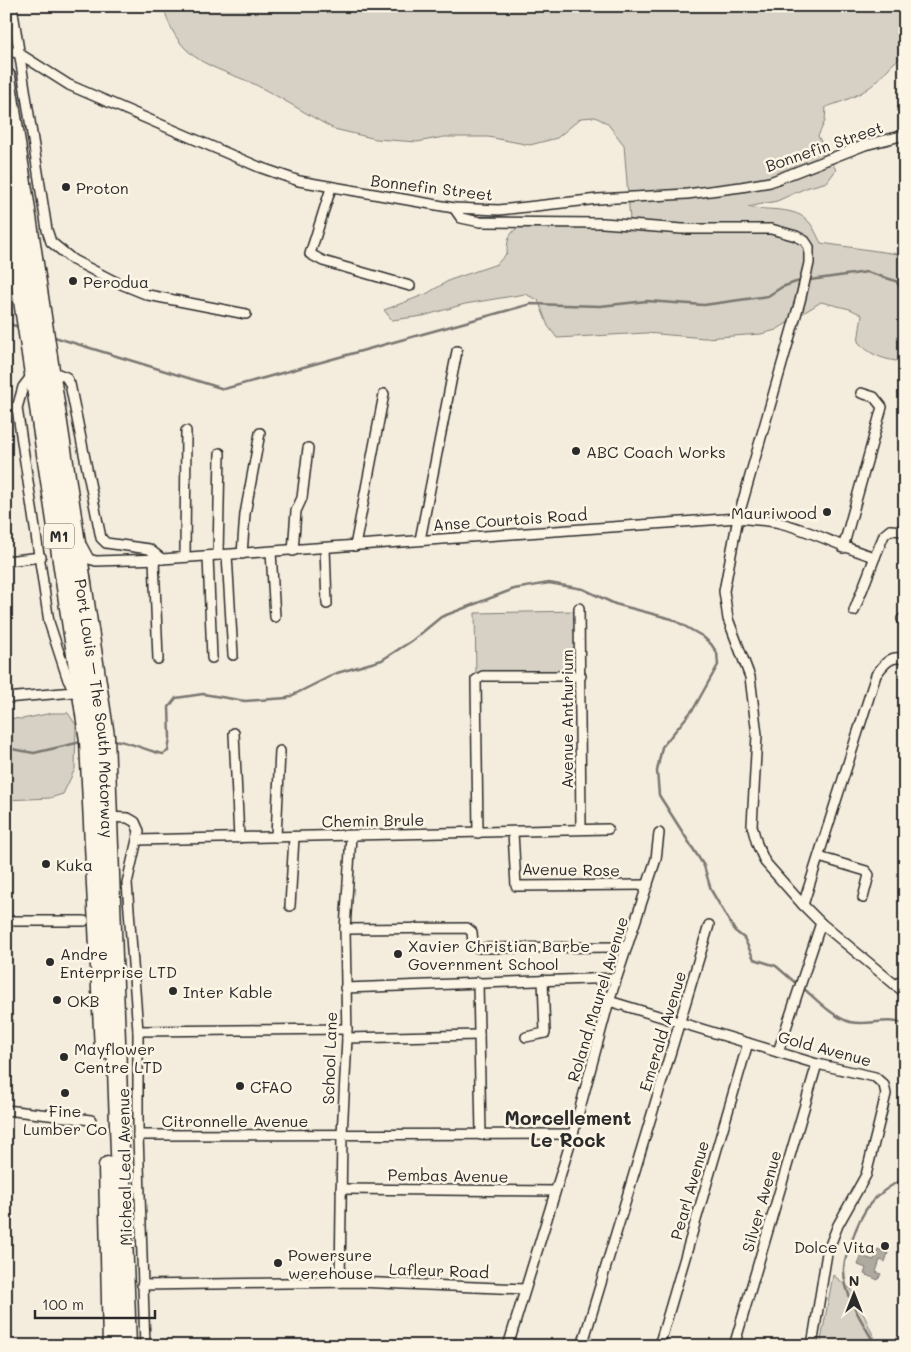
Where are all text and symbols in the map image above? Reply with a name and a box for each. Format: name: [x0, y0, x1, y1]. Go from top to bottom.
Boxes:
street label: Bonnefin Street: [762, 116, 886, 176]
street label: Bonnefin Street: [370, 169, 494, 205]
place label: Proton: [76, 177, 129, 198]
marker: Proton: [60, 181, 72, 193]
place label: Perodua: [83, 271, 149, 292]
marker: Perodua: [67, 275, 79, 287]
place label: ABC Coach Works: [586, 441, 726, 462]
marker: ABC Coach Works: [570, 445, 582, 457]
place label: Mauriwood: [731, 502, 817, 523]
street label: Anse Courtois Road: [432, 503, 588, 535]
marker: Mauriwood: [821, 506, 833, 518]
road number: M1: [44, 524, 74, 548]
street label: Port Louis – The South Motorway: [71, 577, 119, 839]
street label: Avenue Anthurium: [556, 649, 577, 789]
street label: Chemin Brule: [322, 809, 424, 831]
place label: Kuka: [56, 854, 93, 875]
marker: Kuka: [40, 858, 52, 870]
street label: Avenue Rose: [522, 858, 620, 880]
street label: Roland Maurel Avenue: [562, 914, 632, 1084]
place label: Xavier Christian Barbe Government School: [408, 935, 590, 974]
place label: Andre Enterprise LTD: [60, 943, 177, 982]
marker: Xavier Christian Barbe Government School: [392, 948, 404, 960]
marker: Andre Enterprise LTD: [44, 956, 56, 968]
street label: Emerald Avenue: [634, 968, 690, 1094]
place label: Inter Kable: [183, 981, 273, 1002]
marker: Inter Kable: [167, 985, 179, 997]
place label: OKB: [67, 990, 99, 1011]
marker: OKB: [51, 994, 63, 1006]
street label: School Lane: [317, 1011, 341, 1105]
street label: Gold Avenue: [776, 1025, 874, 1071]
place label: Mayflower Centre LTD: [74, 1038, 163, 1077]
marker: Mayflower Centre LTD: [58, 1051, 70, 1063]
place label: CFAO: [250, 1076, 292, 1097]
marker: CFAO: [234, 1080, 246, 1092]
marker: Fine Lumber Co: [59, 1087, 71, 1099]
street label: Micheal Leal Avenue: [112, 1088, 136, 1246]
place label: Fine Lumber Co: [23, 1100, 107, 1139]
district label: Morcellement Le Rock: [505, 1105, 631, 1152]
street label: Citronnelle Avenue: [162, 1110, 308, 1131]
street label: Pearl Avenue: [665, 1138, 713, 1242]
street label: Silver Avenue: [736, 1148, 786, 1254]
street label: Pembas Avenue: [387, 1163, 509, 1187]
place label: Dolce Vita: [794, 1236, 875, 1257]
marker: Dolce Vita: [879, 1240, 891, 1252]
place label: Powersure werehouse: [288, 1244, 373, 1283]
marker: Powersure werehouse: [272, 1257, 284, 1269]
street label: Lafleur Road: [389, 1258, 489, 1282]
north arrow: [828, 1270, 878, 1320]
text: N: [849, 1271, 859, 1290]
scale bar: [35, 1287, 155, 1319]
text: 100 m: [42, 1294, 84, 1314]

